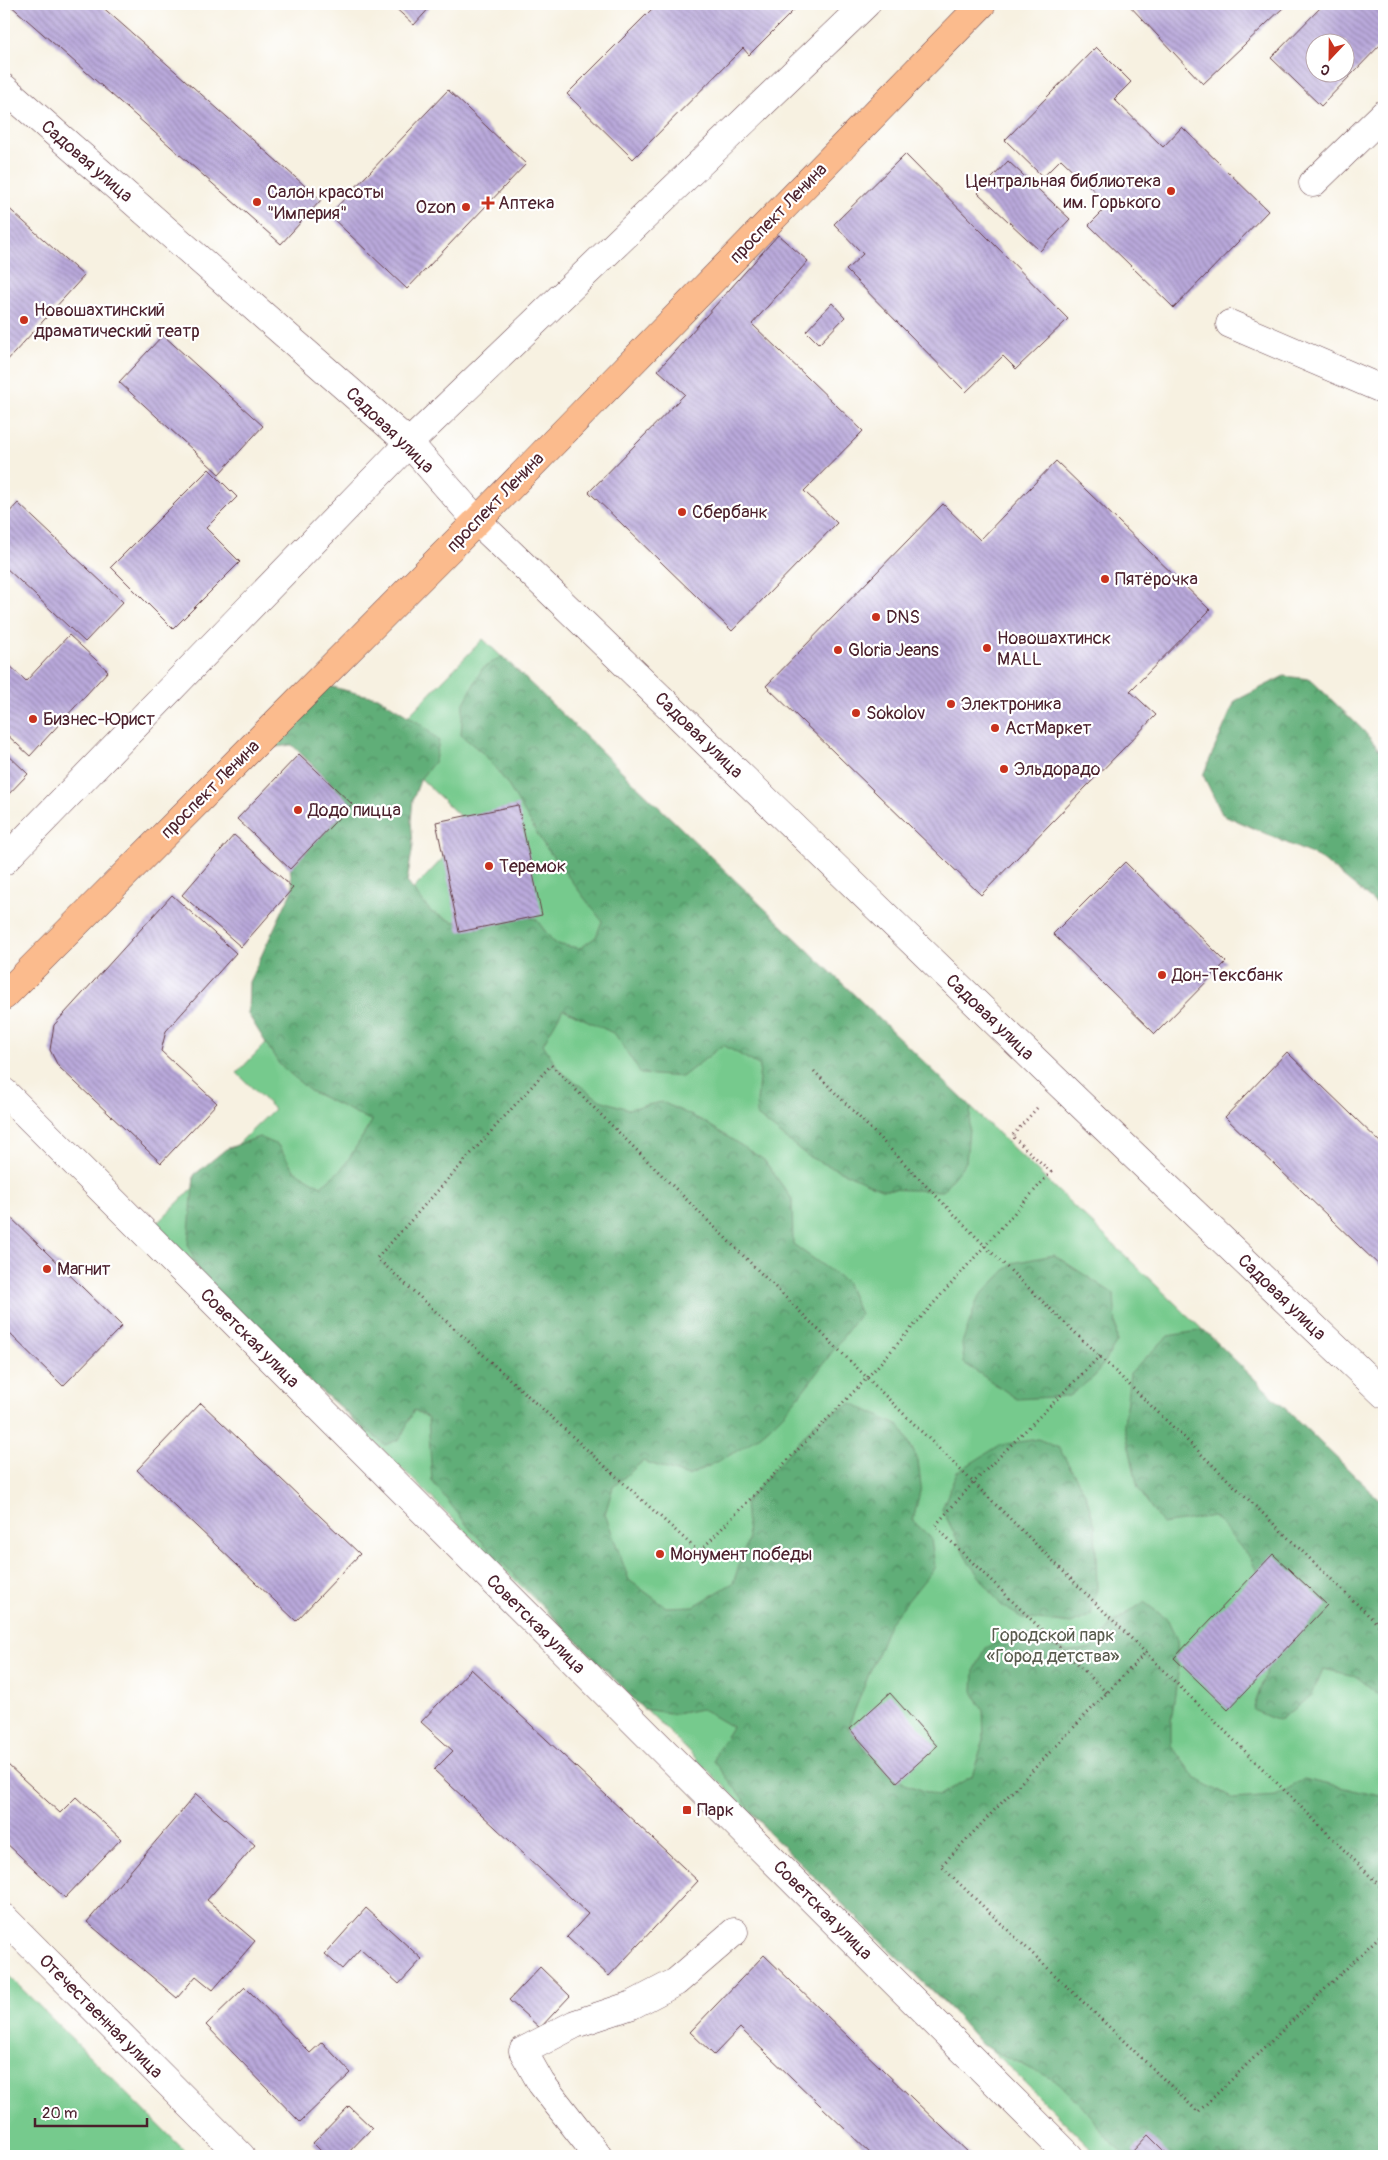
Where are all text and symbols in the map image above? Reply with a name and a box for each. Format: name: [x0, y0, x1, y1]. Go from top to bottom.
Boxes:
north arrow: [1306, 32, 1356, 82]
text: С: [1318, 60, 1333, 79]
street label: Садовая улица: [36, 115, 137, 208]
street label: проспект Ленина: [725, 158, 832, 268]
place label: Центральная библиотека им. Горького: [966, 170, 1161, 214]
place label: Салон красоты "Империя": [267, 181, 384, 225]
marker: Центральная библиотека им. Горького: [1165, 185, 1177, 197]
place label: Аптека: [498, 192, 554, 215]
marker: Салон красоты "Империя": [251, 196, 263, 208]
place label: Ozon: [416, 196, 456, 219]
marker: Аптека: [482, 197, 494, 209]
marker: Ozon: [460, 201, 472, 213]
place label: Новошахтинский драматический театр: [34, 299, 200, 343]
marker: Новошахтинский драматический театр: [18, 314, 30, 326]
street label: Садовая улица: [341, 382, 439, 478]
street label: проспект Ленина: [442, 447, 549, 557]
place label: Сбербанк: [692, 501, 768, 524]
marker: Сбербанк: [676, 506, 688, 518]
place label: Пятёрочка: [1115, 568, 1198, 591]
marker: Пятёрочка: [1099, 573, 1111, 585]
place label: DNS: [886, 606, 920, 629]
marker: DNS: [870, 611, 882, 623]
place label: Новошахтинск MALL: [997, 627, 1111, 671]
place label: Gloria Jeans: [848, 639, 939, 662]
marker: Новошахтинск MALL: [981, 642, 993, 654]
marker: Gloria Jeans: [832, 644, 844, 656]
street label: Садовая улица: [650, 687, 748, 783]
place label: Электроника: [961, 693, 1061, 716]
marker: Электроника: [945, 698, 957, 710]
place label: Sokolov: [866, 702, 925, 725]
marker: Sokolov: [850, 707, 862, 719]
place label: Бизнес-Юрист: [43, 708, 155, 731]
marker: Бизнес-Юрист: [27, 713, 39, 725]
place label: АстМаркет: [1005, 717, 1092, 740]
marker: АстМаркет: [989, 722, 1001, 734]
street label: проспект Ленина: [156, 735, 265, 844]
place label: Эльдорадо: [1014, 758, 1101, 781]
marker: Эльдорадо: [998, 763, 1010, 775]
place label: Додо пицца: [307, 799, 401, 822]
marker: Додо пицца: [292, 804, 304, 816]
place label: Теремок: [499, 855, 566, 878]
marker: Теремок: [483, 860, 495, 872]
place label: Дон-Тексбанк: [1171, 964, 1283, 987]
street label: Садовая улица: [941, 969, 1039, 1065]
marker: Дон-Тексбанк: [1156, 969, 1168, 981]
street label: Садовая улица: [1233, 1249, 1331, 1345]
place label: Магнит: [57, 1258, 110, 1281]
marker: Магнит: [41, 1263, 53, 1275]
street label: Советская улица: [195, 1284, 304, 1393]
place label: Монумент победы: [670, 1543, 812, 1566]
marker: Монумент победы: [654, 1548, 666, 1560]
street label: Советская улица: [481, 1570, 590, 1679]
park label: Городской парк «Город детства»: [987, 1624, 1119, 1668]
place label: Парк: [697, 1799, 734, 1822]
marker: Парк: [681, 1804, 693, 1816]
street label: Советская улица: [768, 1856, 877, 1965]
street label: Отечественная улица: [34, 1949, 168, 2083]
scale bar: [35, 2095, 148, 2127]
text: 20 m: [42, 2104, 77, 2123]

